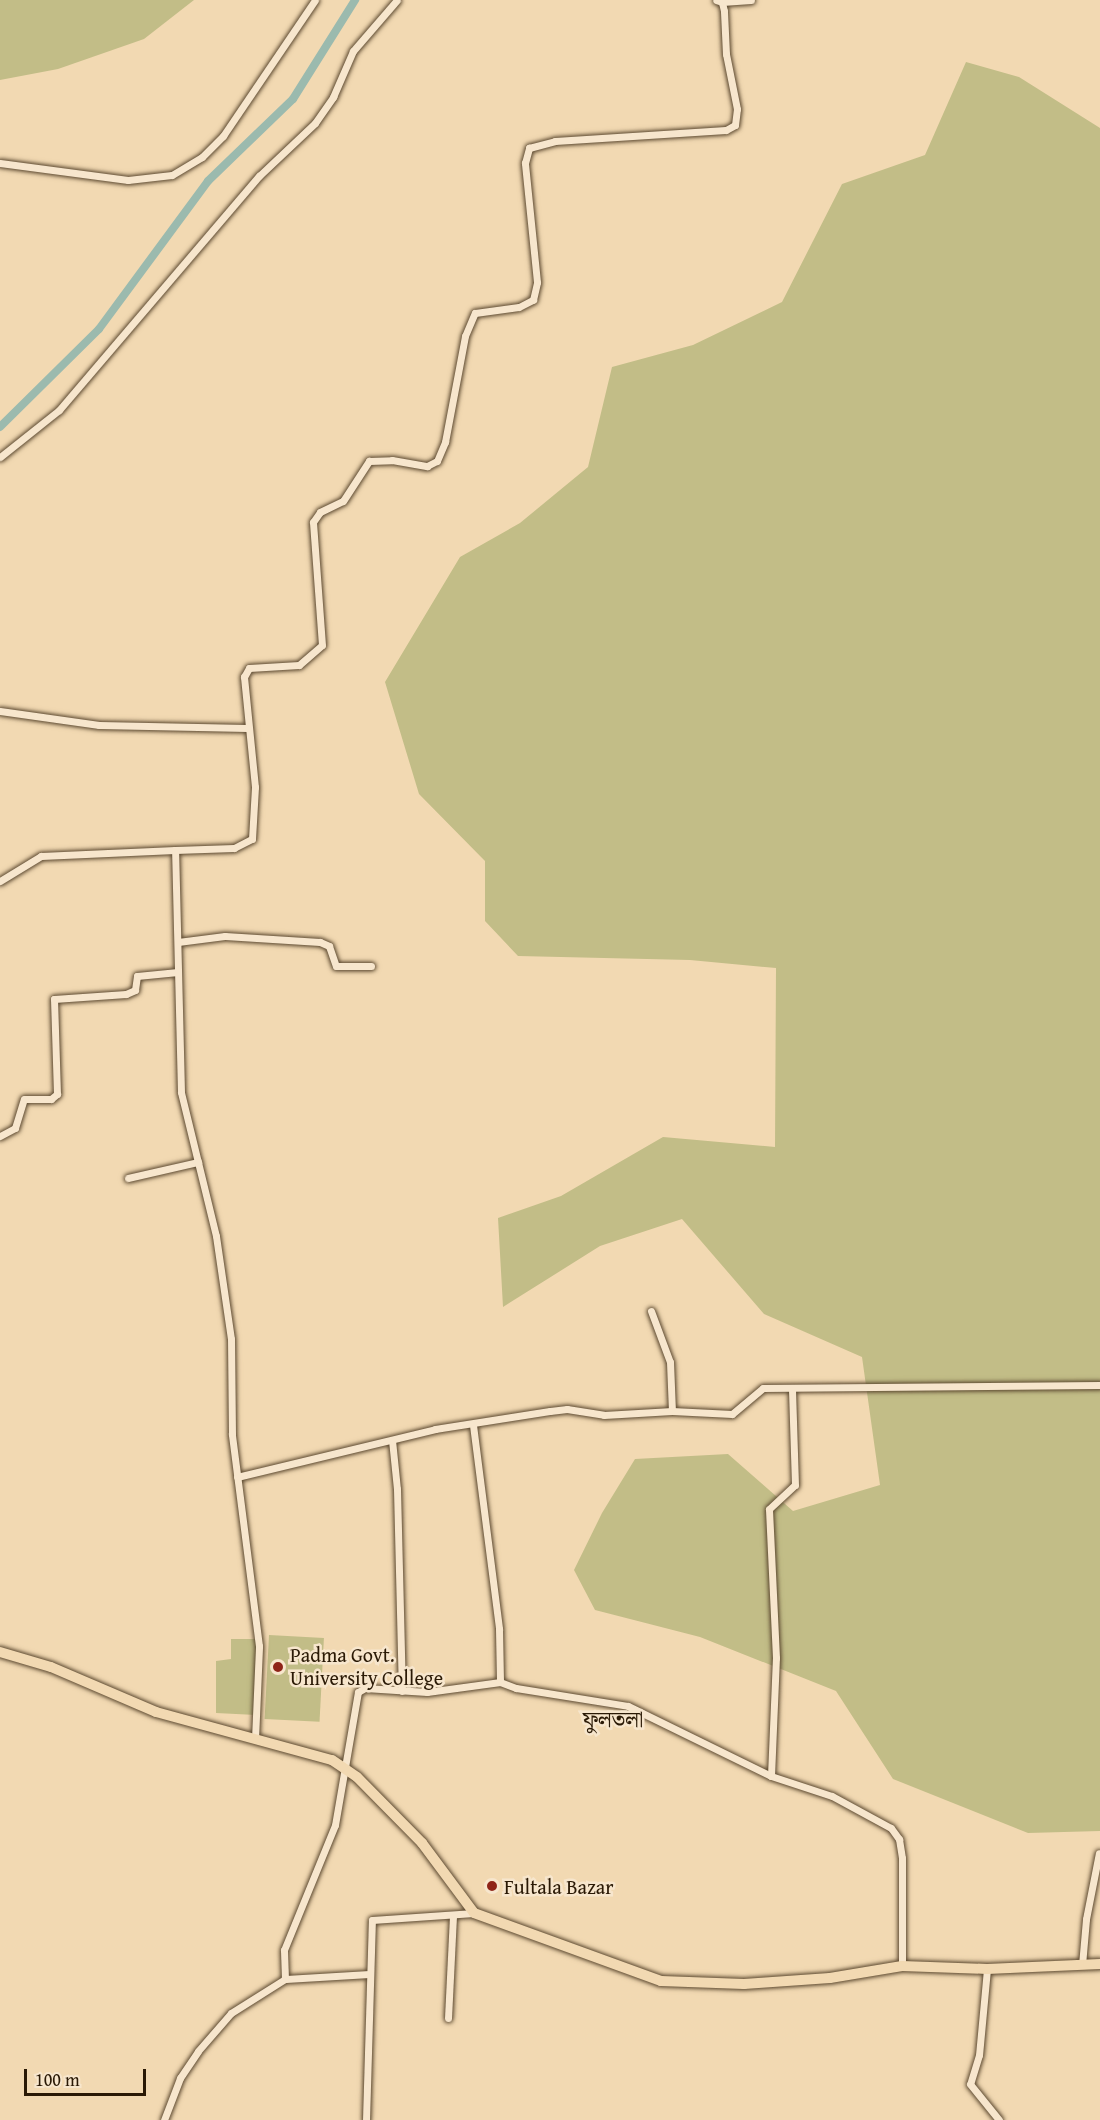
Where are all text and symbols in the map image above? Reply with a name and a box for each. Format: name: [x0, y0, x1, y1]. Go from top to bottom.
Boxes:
place label: Padma Govt. University College: [290, 1643, 443, 1690]
marker: Padma Govt. University College: [271, 1660, 285, 1674]
district label: ফুলতলা: [583, 1707, 643, 1733]
place label: Fultala Bazar: [504, 1874, 613, 1898]
marker: Fultala Bazar: [485, 1879, 499, 1893]
scale bar: [27, 2057, 148, 2095]
text: 100 m: [35, 2066, 80, 2093]

